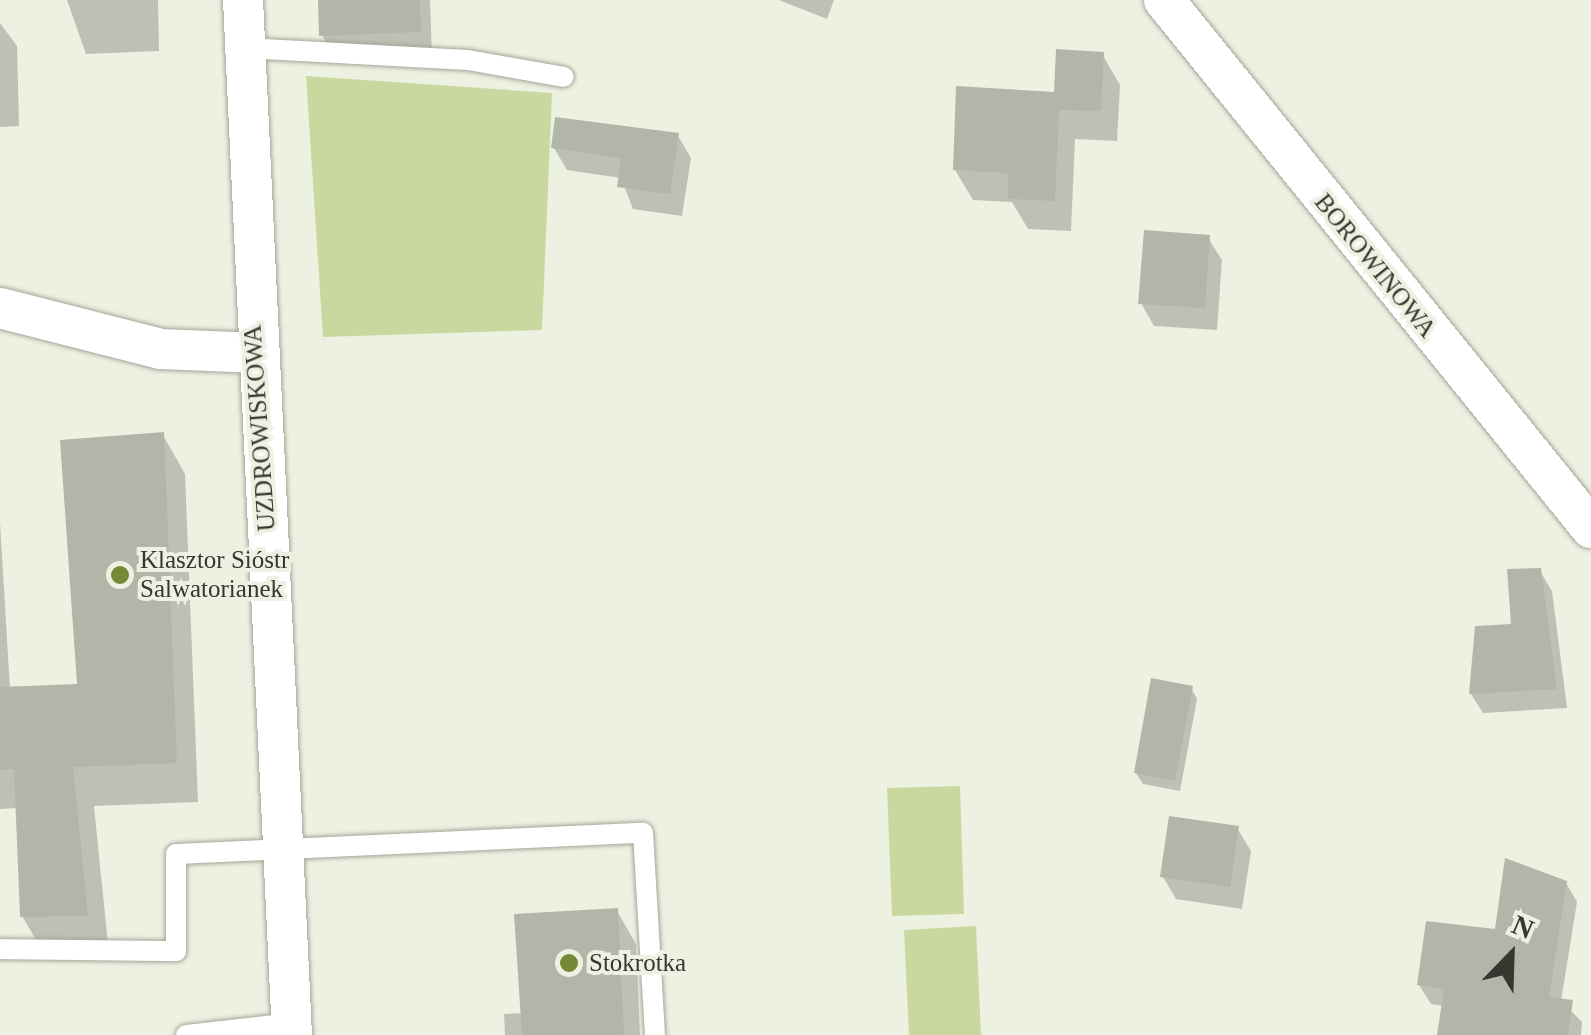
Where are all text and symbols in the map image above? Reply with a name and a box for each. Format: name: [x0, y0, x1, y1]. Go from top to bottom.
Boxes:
street label: BOROWINOWA: [1308, 188, 1442, 344]
street label: UZDROWISKOWA: [238, 324, 282, 532]
place label: Klasztor Sióstr Salwatorianek: [140, 546, 289, 605]
marker: Klasztor Sióstr Salwatorianek: [109, 564, 131, 586]
north arrow: [1461, 905, 1561, 1005]
text: N: [1508, 909, 1538, 945]
place label: Stokrotka: [589, 948, 686, 978]
marker: Stokrotka: [558, 952, 580, 974]

